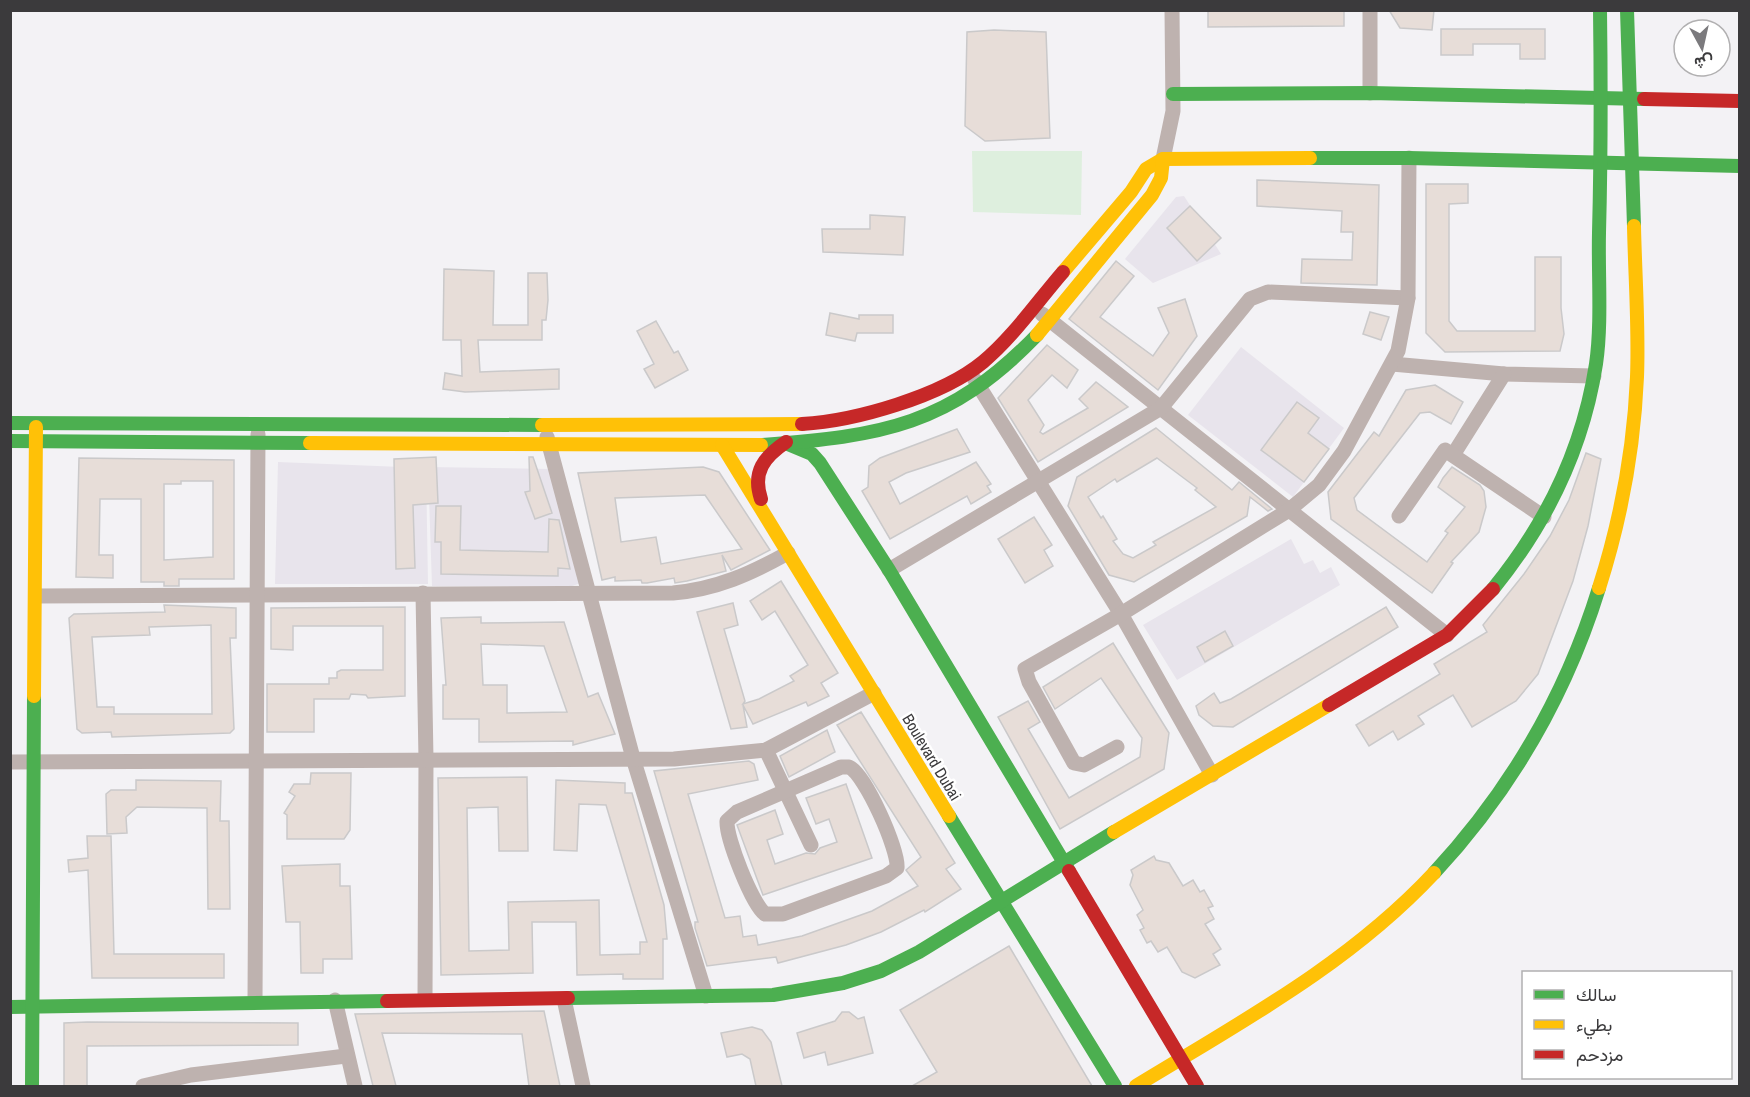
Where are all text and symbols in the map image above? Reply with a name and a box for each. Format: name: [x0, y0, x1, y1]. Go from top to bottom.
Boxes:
north arrow: [1672, 18, 1732, 78]
text: ش: [1693, 51, 1715, 75]
street label: Boulevard Dubai: [897, 709, 967, 805]
legend: [1522, 971, 1732, 1079]
text: سالك: [1576, 982, 1616, 1007]
text: بطيء: [1576, 1012, 1612, 1040]
text: مزدحم: [1576, 1042, 1623, 1067]

